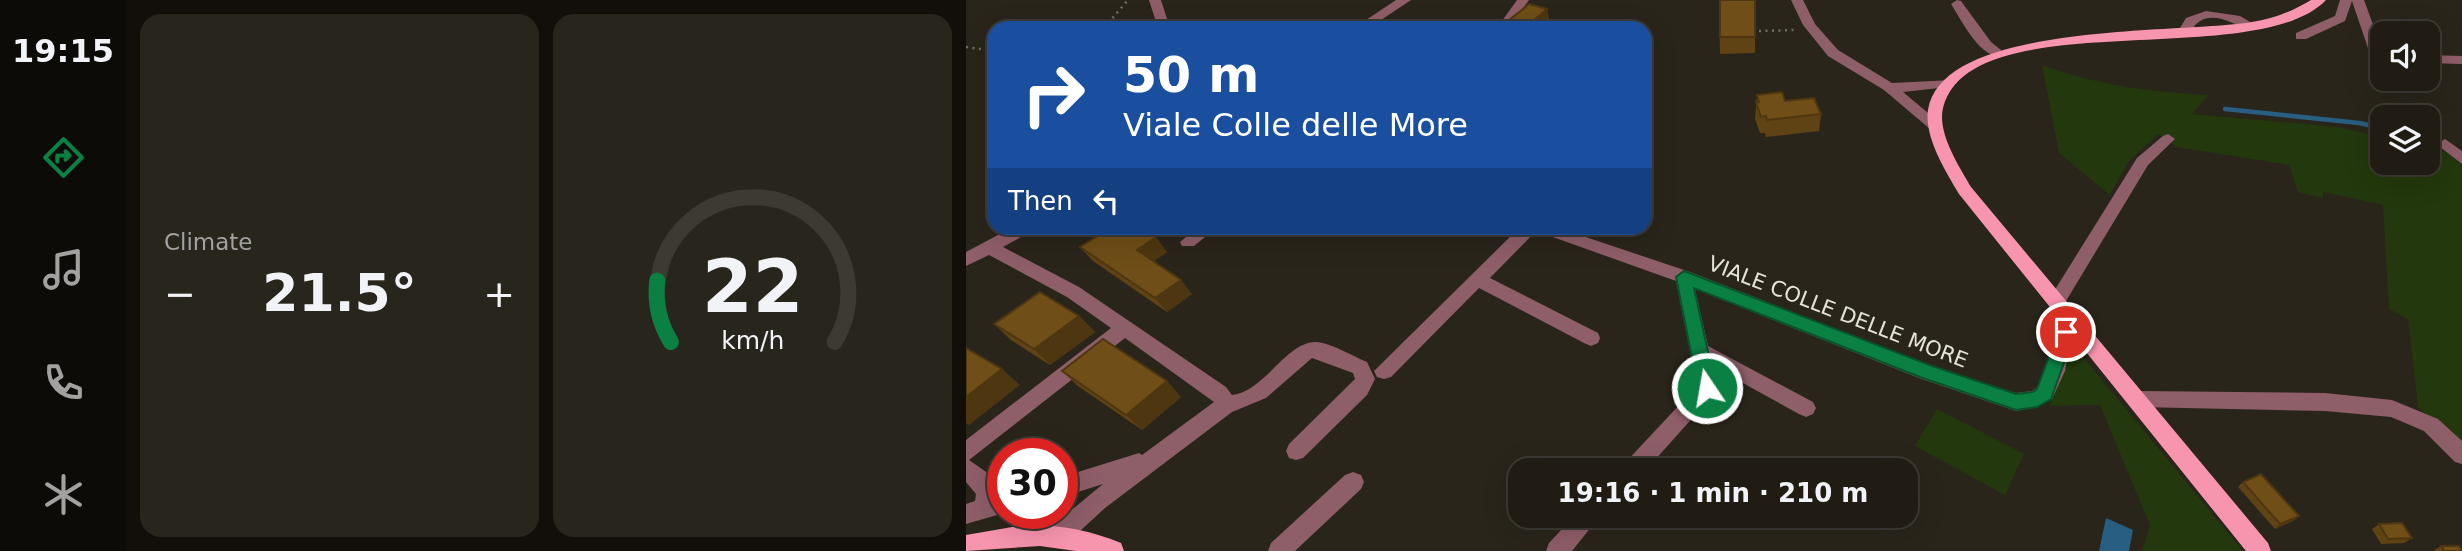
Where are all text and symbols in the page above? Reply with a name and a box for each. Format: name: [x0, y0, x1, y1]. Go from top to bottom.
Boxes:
map controls: [2370, 21, 2440, 175]
button: sound: [2370, 21, 2440, 91]
text: 19:15: [12, 32, 114, 70]
text: 50 m: [1123, 47, 1259, 104]
icon: right: [1008, 49, 1099, 140]
button: layers: [2370, 105, 2440, 175]
text: Viale Colle delle More: [1123, 106, 1468, 144]
icon: directions: [39, 133, 88, 182]
icon: left: [1087, 182, 1125, 220]
text: Then: [1008, 186, 1073, 216]
text: Climate: [164, 229, 253, 255]
text: 22: [702, 244, 803, 329]
icon: music: [39, 245, 88, 294]
street label: VIALE COLLE DELLE MORE: [1705, 251, 1971, 373]
text: 21.5°: [262, 263, 417, 323]
text: −: [164, 272, 196, 316]
text: +: [483, 272, 515, 316]
pin: [2036, 302, 2096, 362]
icon: arrive: [2047, 313, 2085, 351]
text: km/h: [721, 325, 784, 354]
position arrow: [1670, 351, 1744, 425]
icon: phone: [39, 358, 88, 407]
speed limit sign: 30: [987, 438, 1078, 529]
icon: climate: [39, 470, 88, 519]
text: 19:16 · 1 min · 210 m: [1558, 478, 1868, 508]

